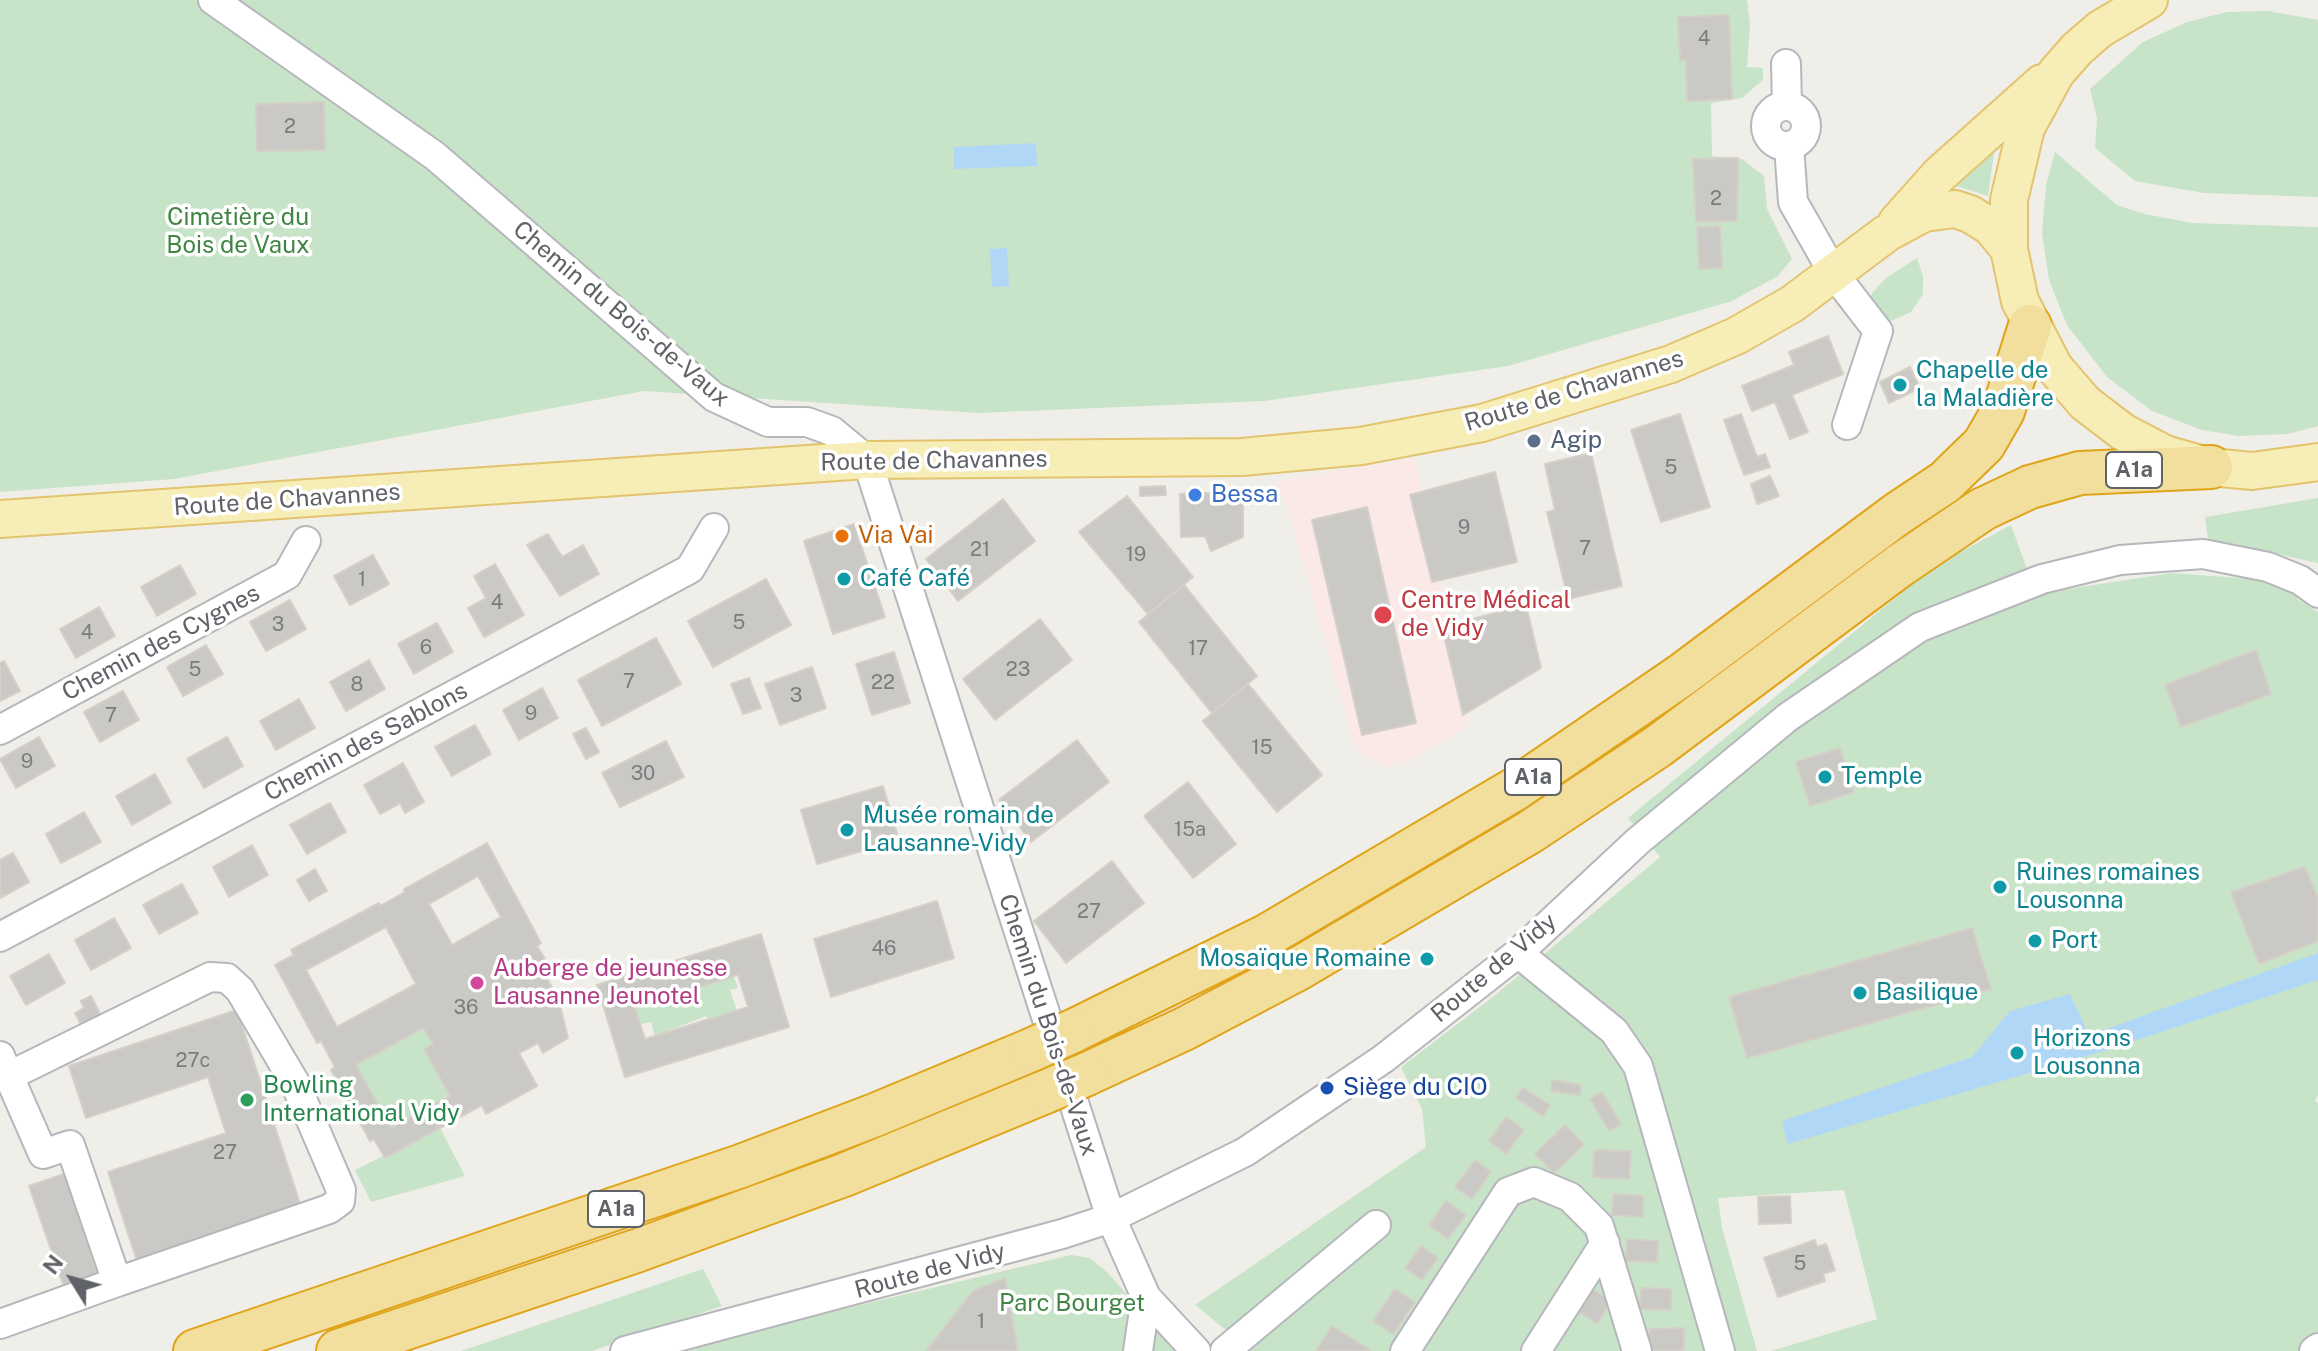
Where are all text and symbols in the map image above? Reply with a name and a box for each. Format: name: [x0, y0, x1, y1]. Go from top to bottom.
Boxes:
house number: 4: [1698, 27, 1710, 51]
house number: 2: [284, 115, 296, 139]
house number: 2: [1710, 187, 1722, 211]
park label: Cimetière du Bois de Vaux: [166, 204, 310, 260]
street label: Chemin du Bois-de-Vaux: [507, 215, 735, 413]
street label: Route de Chavannes: [1461, 344, 1687, 438]
place label: Chapelle de la Maladière: [1916, 357, 2054, 413]
marker: Chapelle de la Maladière: [1891, 376, 1909, 394]
place label: Agip: [1550, 427, 1602, 455]
marker: Agip: [1525, 432, 1543, 450]
street label: Route de Chavannes: [820, 445, 1048, 477]
road number: A1a: [2106, 452, 2162, 488]
house number: 5: [1665, 456, 1677, 480]
street label: Route de Chavannes: [173, 478, 401, 522]
place label: Bessa: [1211, 481, 1278, 509]
marker: Bessa: [1186, 486, 1204, 504]
house number: 9: [1458, 516, 1470, 540]
place label: Via Vai: [858, 522, 933, 550]
marker: Via Vai: [833, 527, 851, 545]
house number: 7: [1579, 537, 1591, 561]
house number: 21: [970, 538, 990, 562]
house number: 19: [1126, 543, 1146, 567]
place label: Café Café: [860, 565, 970, 593]
house number: 1: [358, 568, 366, 592]
marker: Café Café: [835, 570, 853, 588]
street label: Chemin des Cygnes: [57, 579, 265, 707]
place label: Centre Médical de Vidy: [1401, 587, 1571, 643]
house number: 4: [491, 591, 503, 615]
marker: Centre Médical de Vidy: [1372, 604, 1394, 626]
house number: 5: [733, 611, 745, 635]
house number: 3: [272, 613, 284, 637]
house number: 4: [81, 621, 93, 645]
house number: 6: [420, 636, 432, 660]
house number: 17: [1188, 637, 1208, 661]
house number: 5: [189, 658, 201, 682]
house number: 23: [1006, 658, 1030, 682]
house number: 7: [623, 670, 635, 694]
house number: 22: [871, 671, 895, 695]
house number: 8: [351, 673, 363, 697]
street label: Chemin des Sablons: [259, 676, 473, 808]
house number: 3: [790, 684, 802, 708]
house number: 9: [525, 702, 537, 726]
house number: 7: [105, 704, 117, 728]
house number: 15: [1252, 736, 1272, 760]
house number: 9: [21, 750, 33, 774]
road number: A1a: [1505, 759, 1561, 795]
house number: 30: [631, 762, 655, 786]
place label: Temple: [1841, 763, 1922, 791]
marker: Temple: [1816, 768, 1834, 786]
place label: Musée romain de Lausanne-Vidy: [863, 802, 1054, 858]
house number: 15a: [1174, 818, 1206, 842]
marker: Musée romain de Lausanne-Vidy: [838, 821, 856, 839]
place label: Ruines romaines Lousonna: [2016, 859, 2200, 915]
marker: Ruines romaines Lousonna: [1991, 878, 2009, 896]
street label: Chemin du Bois-de-Vaux: [992, 890, 1104, 1160]
house number: 27: [1077, 900, 1101, 924]
street label: Route de Vidy: [1425, 907, 1563, 1029]
place label: Port: [2051, 927, 2098, 955]
marker: Port: [2026, 932, 2044, 950]
house number: 46: [871, 937, 897, 961]
place label: Mosaïque Romaine: [1199, 945, 1411, 973]
marker: Mosaïque Romaine: [1418, 950, 1436, 968]
place label: Auberge de jeunesse Lausanne Jeunotel: [493, 955, 728, 1011]
marker: Auberge de jeunesse Lausanne Jeunotel: [468, 974, 486, 992]
place label: Basilique: [1876, 979, 1978, 1007]
marker: Basilique: [1851, 984, 1869, 1002]
house number: 36: [454, 996, 478, 1020]
place label: Horizons Lousonna: [2033, 1025, 2140, 1081]
marker: Horizons Lousonna: [2008, 1044, 2026, 1062]
house number: 27c: [176, 1049, 210, 1073]
place label: Bowling International Vidy: [263, 1072, 460, 1128]
place label: Siège du CIO: [1343, 1074, 1488, 1102]
marker: Siège du CIO: [1318, 1079, 1336, 1097]
marker: Bowling International Vidy: [238, 1091, 256, 1109]
house number: 27: [213, 1141, 237, 1165]
road number: A1a: [588, 1191, 644, 1227]
street label: Route de Vidy: [852, 1237, 1008, 1305]
north arrow: [32, 1239, 112, 1319]
text: N: [37, 1250, 68, 1279]
house number: 5: [1794, 1252, 1806, 1276]
park label: Parc Bourget: [999, 1290, 1145, 1318]
house number: 1: [977, 1310, 985, 1334]

